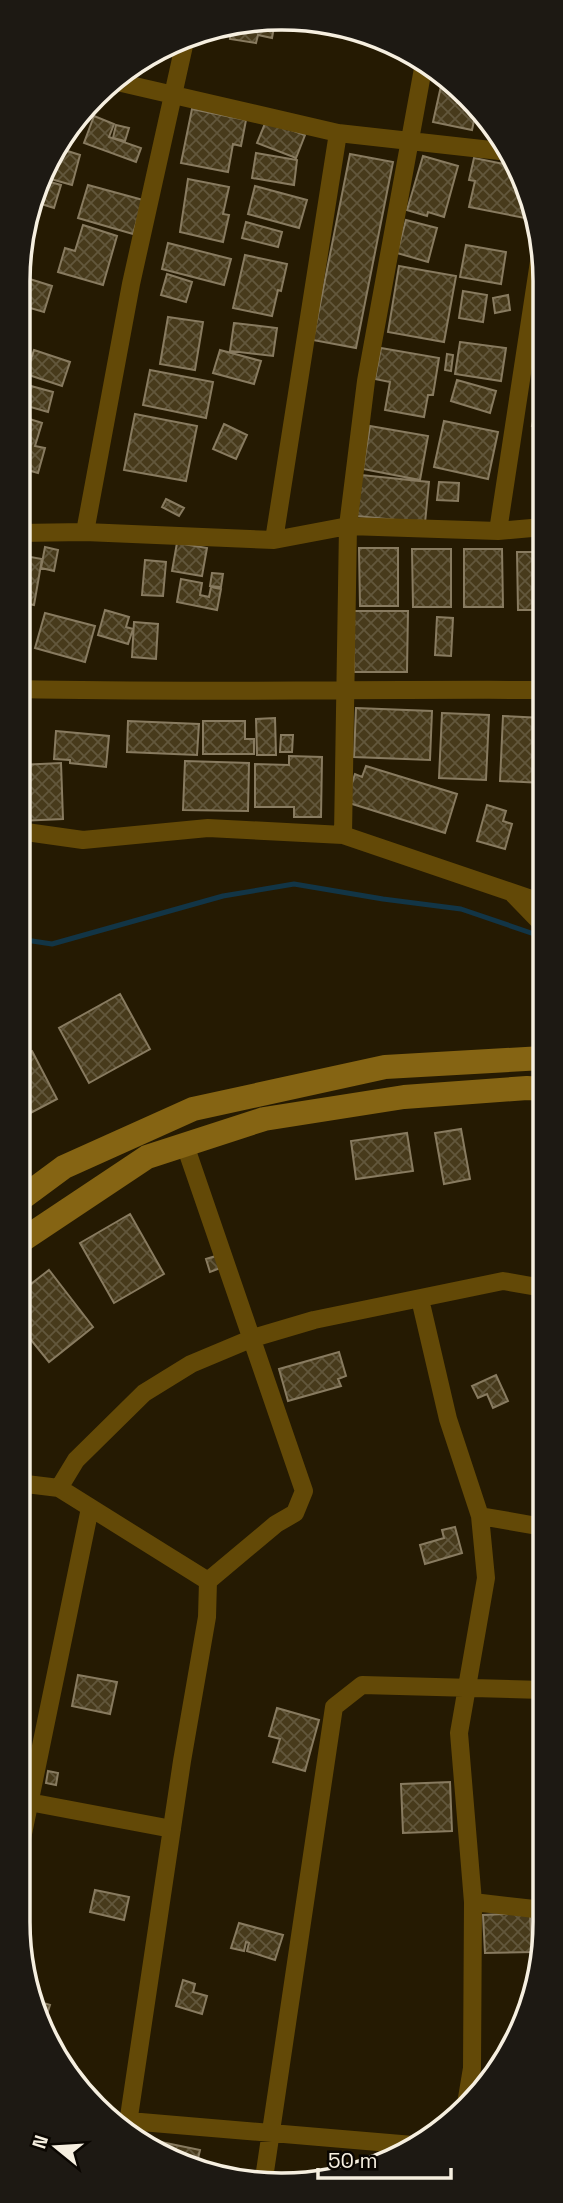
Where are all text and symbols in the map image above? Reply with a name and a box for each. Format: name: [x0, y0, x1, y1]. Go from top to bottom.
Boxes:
north arrow: [21, 2112, 91, 2182]
text: N: [26, 2132, 54, 2152]
scale bar: [318, 2136, 451, 2180]
text: 50 m: [328, 2147, 378, 2174]

